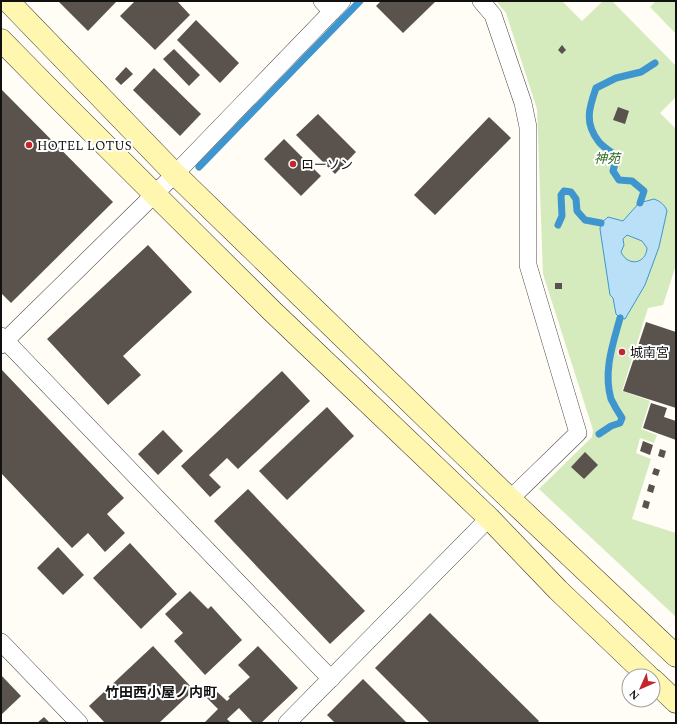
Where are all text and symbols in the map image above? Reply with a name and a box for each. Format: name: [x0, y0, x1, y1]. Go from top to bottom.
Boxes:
place label: HOTEL LOTUS: [37, 136, 132, 156]
marker: HOTEL LOTUS: [24, 140, 34, 150]
park label: 神苑: [594, 149, 622, 169]
place label: ローソン: [301, 155, 353, 175]
marker: ローソン: [288, 159, 298, 169]
place label: 城南宮: [630, 343, 669, 363]
marker: 城南宮: [617, 347, 627, 357]
north arrow: [621, 668, 661, 708]
district label: 竹田西小屋ノ内町: [105, 682, 217, 703]
text: N: [625, 686, 643, 704]

